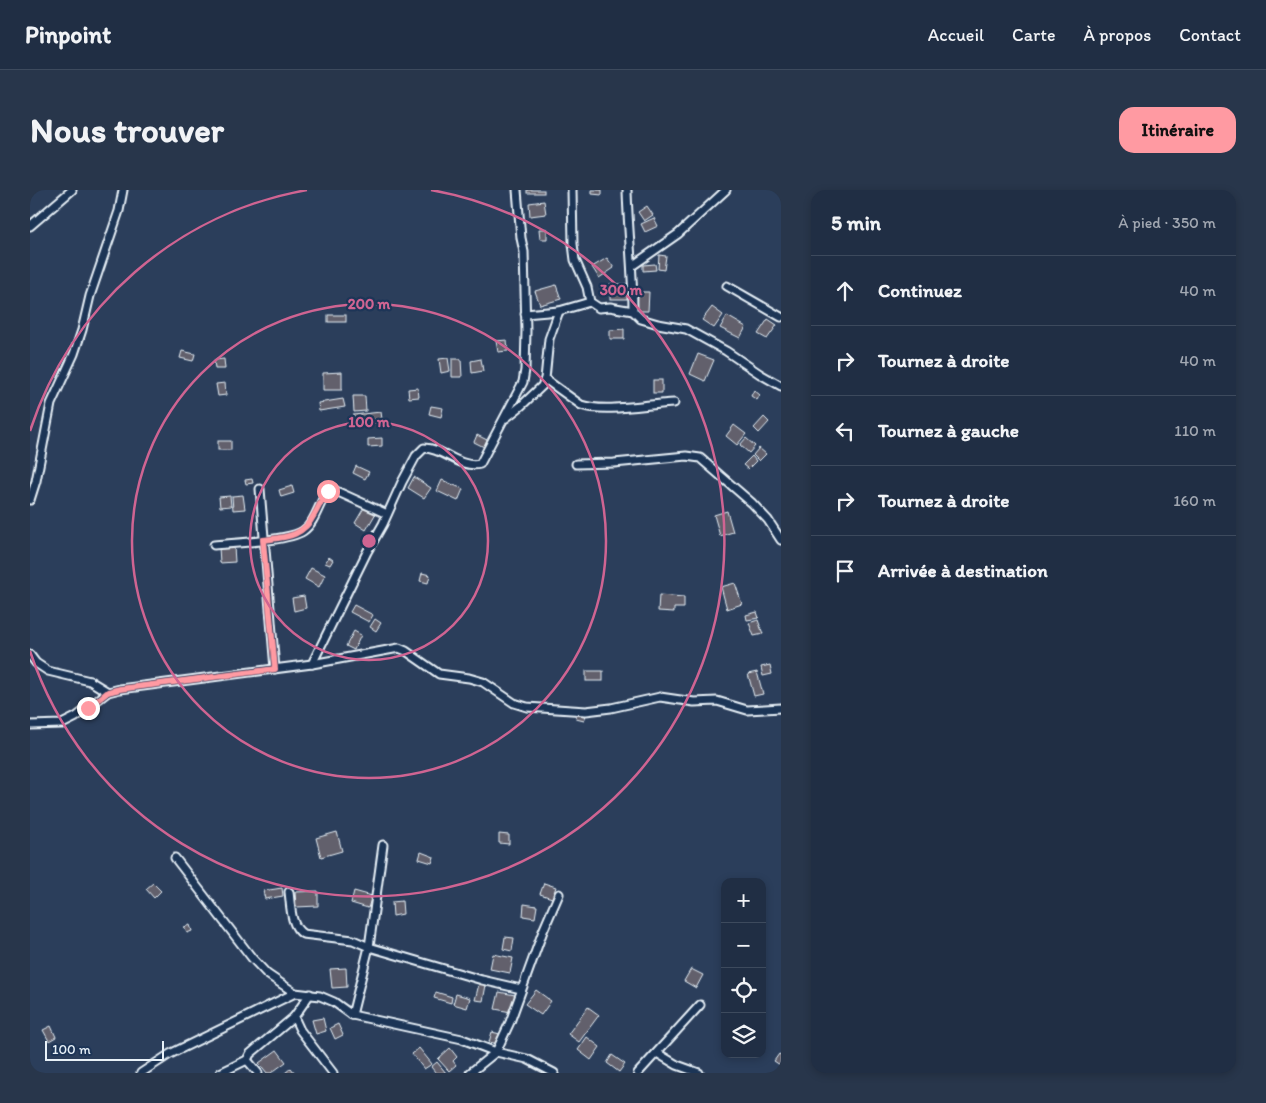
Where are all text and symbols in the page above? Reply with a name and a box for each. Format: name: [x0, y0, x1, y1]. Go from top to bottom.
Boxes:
text: Pinpoint: [25, 20, 111, 49]
text: Accueil: [928, 24, 984, 46]
text: Carte: [1012, 24, 1055, 46]
text: À propos: [1083, 24, 1151, 46]
text: Contact: [1179, 24, 1241, 46]
button: Itinéraire: [1119, 107, 1236, 153]
text: Nous trouver: [30, 109, 224, 151]
text: 5 min: [831, 210, 881, 235]
text: À pied · 350 m: [1118, 213, 1216, 232]
icon: ahead: [831, 277, 859, 305]
text: Continuez: [878, 279, 962, 302]
text: 300 m: [600, 281, 643, 299]
text: 40 m: [1179, 281, 1216, 300]
text: 200 m: [348, 295, 391, 313]
icon: right: [831, 347, 859, 375]
text: Tournez à droite: [878, 349, 1010, 372]
text: 40 m: [1179, 351, 1216, 370]
text: 100 m: [348, 413, 390, 431]
icon: left: [831, 417, 859, 445]
text: Tournez à gauche: [878, 419, 1019, 442]
text: 110 m: [1174, 421, 1216, 440]
route start: [317, 480, 340, 503]
icon: right: [831, 487, 859, 515]
text: Tournez à droite: [878, 489, 1010, 512]
text: 160 m: [1173, 491, 1216, 510]
centre of rings: [360, 532, 378, 550]
icon: arrive: [831, 557, 859, 585]
text: Arrivée à destination: [878, 559, 1048, 582]
route end: [77, 697, 100, 720]
map controls: [721, 878, 766, 1058]
button: +: [721, 878, 766, 923]
button: −: [721, 923, 766, 968]
button: locate: [721, 968, 766, 1013]
button: layers: [721, 1013, 766, 1058]
scale bar: [45, 1038, 164, 1061]
text: 100 m: [52, 1041, 91, 1058]

